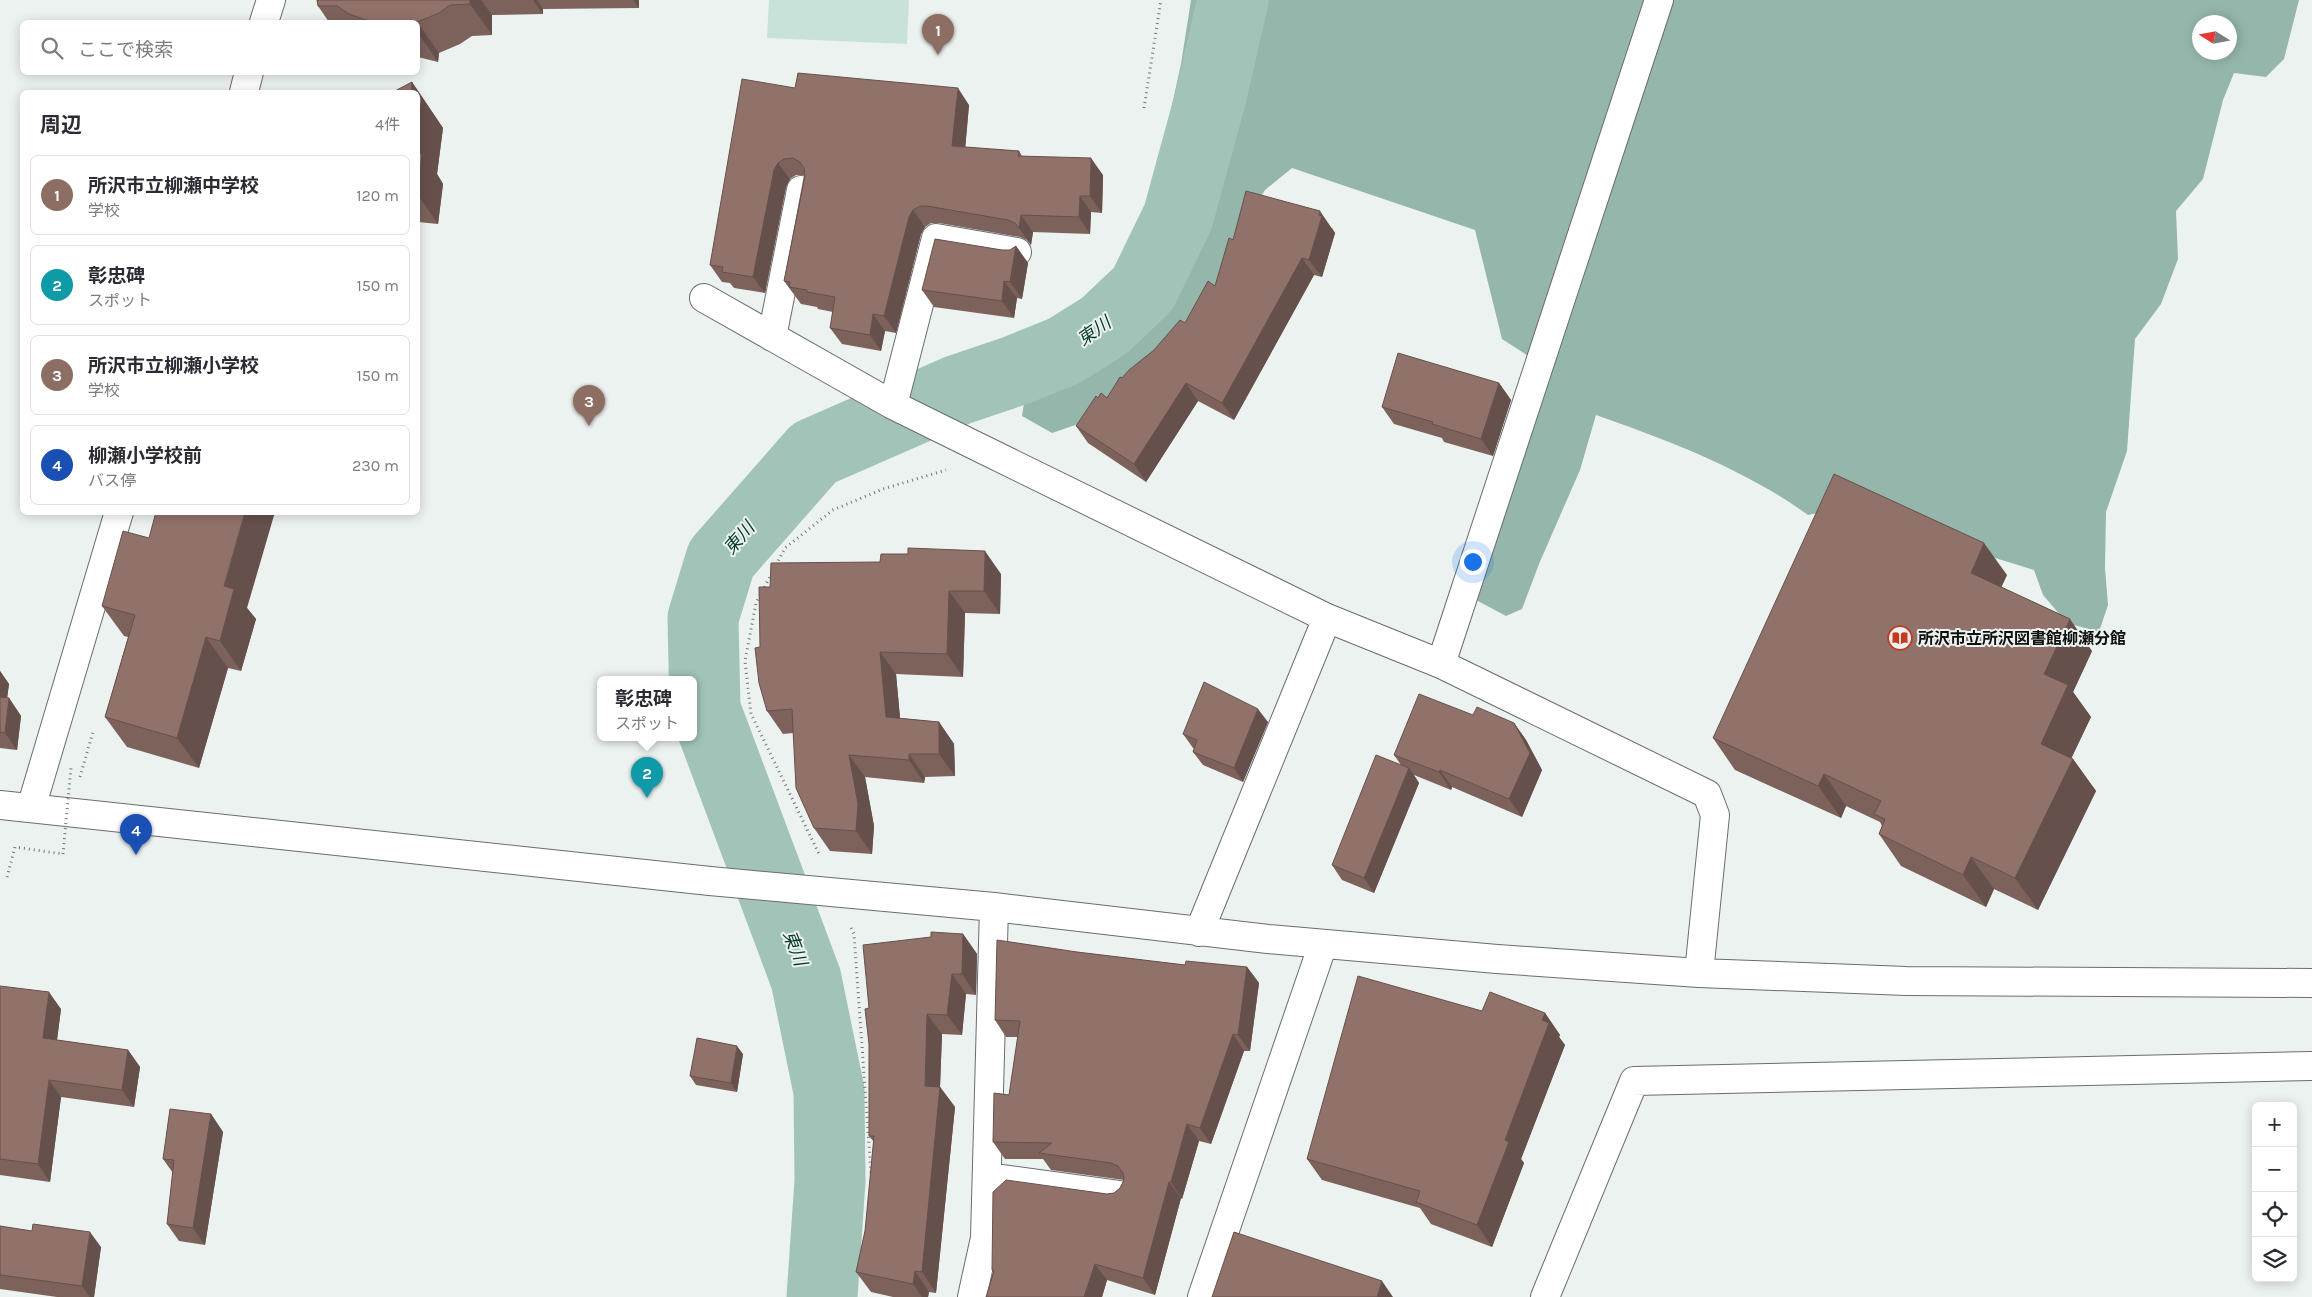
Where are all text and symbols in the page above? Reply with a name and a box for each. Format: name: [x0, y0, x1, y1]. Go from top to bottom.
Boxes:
pin: 1: [922, 14, 954, 55]
north arrow: [2192, 15, 2237, 60]
search box: [20, 20, 420, 75]
icon: search: [38, 34, 66, 62]
text: ここで検索: [78, 39, 173, 61]
text: 周辺: [40, 113, 82, 137]
text: 4件: [375, 115, 400, 134]
text: 所沢市立柳瀬中学校: [88, 175, 259, 197]
text: 1: [54, 186, 60, 205]
text: 120 m: [356, 186, 399, 205]
text: 学校: [88, 201, 120, 220]
text: 彰忠碑: [88, 265, 145, 287]
text: 2: [52, 276, 62, 295]
text: 150 m: [356, 276, 399, 295]
text: スポット: [88, 291, 152, 310]
water label: 東川: [1073, 311, 1117, 350]
text: 所沢市立柳瀬小学校: [88, 355, 259, 377]
text: 3: [52, 366, 62, 385]
text: 150 m: [356, 366, 399, 385]
text: 学校: [88, 381, 120, 400]
pin: 3: [573, 385, 605, 426]
text: 柳瀬小学校前: [88, 445, 202, 467]
text: 4: [52, 456, 62, 475]
text: 230 m: [352, 456, 399, 475]
text: バス停: [88, 471, 136, 490]
water label: 東川: [719, 516, 760, 559]
your location: [1460, 549, 1486, 575]
library icon: 所沢市立所沢図書館柳瀬分館: [1887, 625, 1913, 651]
place label: 所沢市立所沢図書館柳瀬分館: [1918, 629, 2126, 648]
popup: [597, 676, 697, 741]
text: 彰忠碑: [615, 688, 672, 710]
text: スポット: [615, 714, 679, 733]
pin: 2: [631, 757, 663, 798]
pin: 4: [120, 814, 152, 855]
water label: 東川: [778, 927, 812, 971]
map controls: [2252, 1102, 2297, 1282]
button: +: [2252, 1102, 2297, 1147]
button: −: [2252, 1147, 2297, 1192]
button: locate: [2252, 1192, 2297, 1237]
button: layers: [2252, 1237, 2297, 1282]

